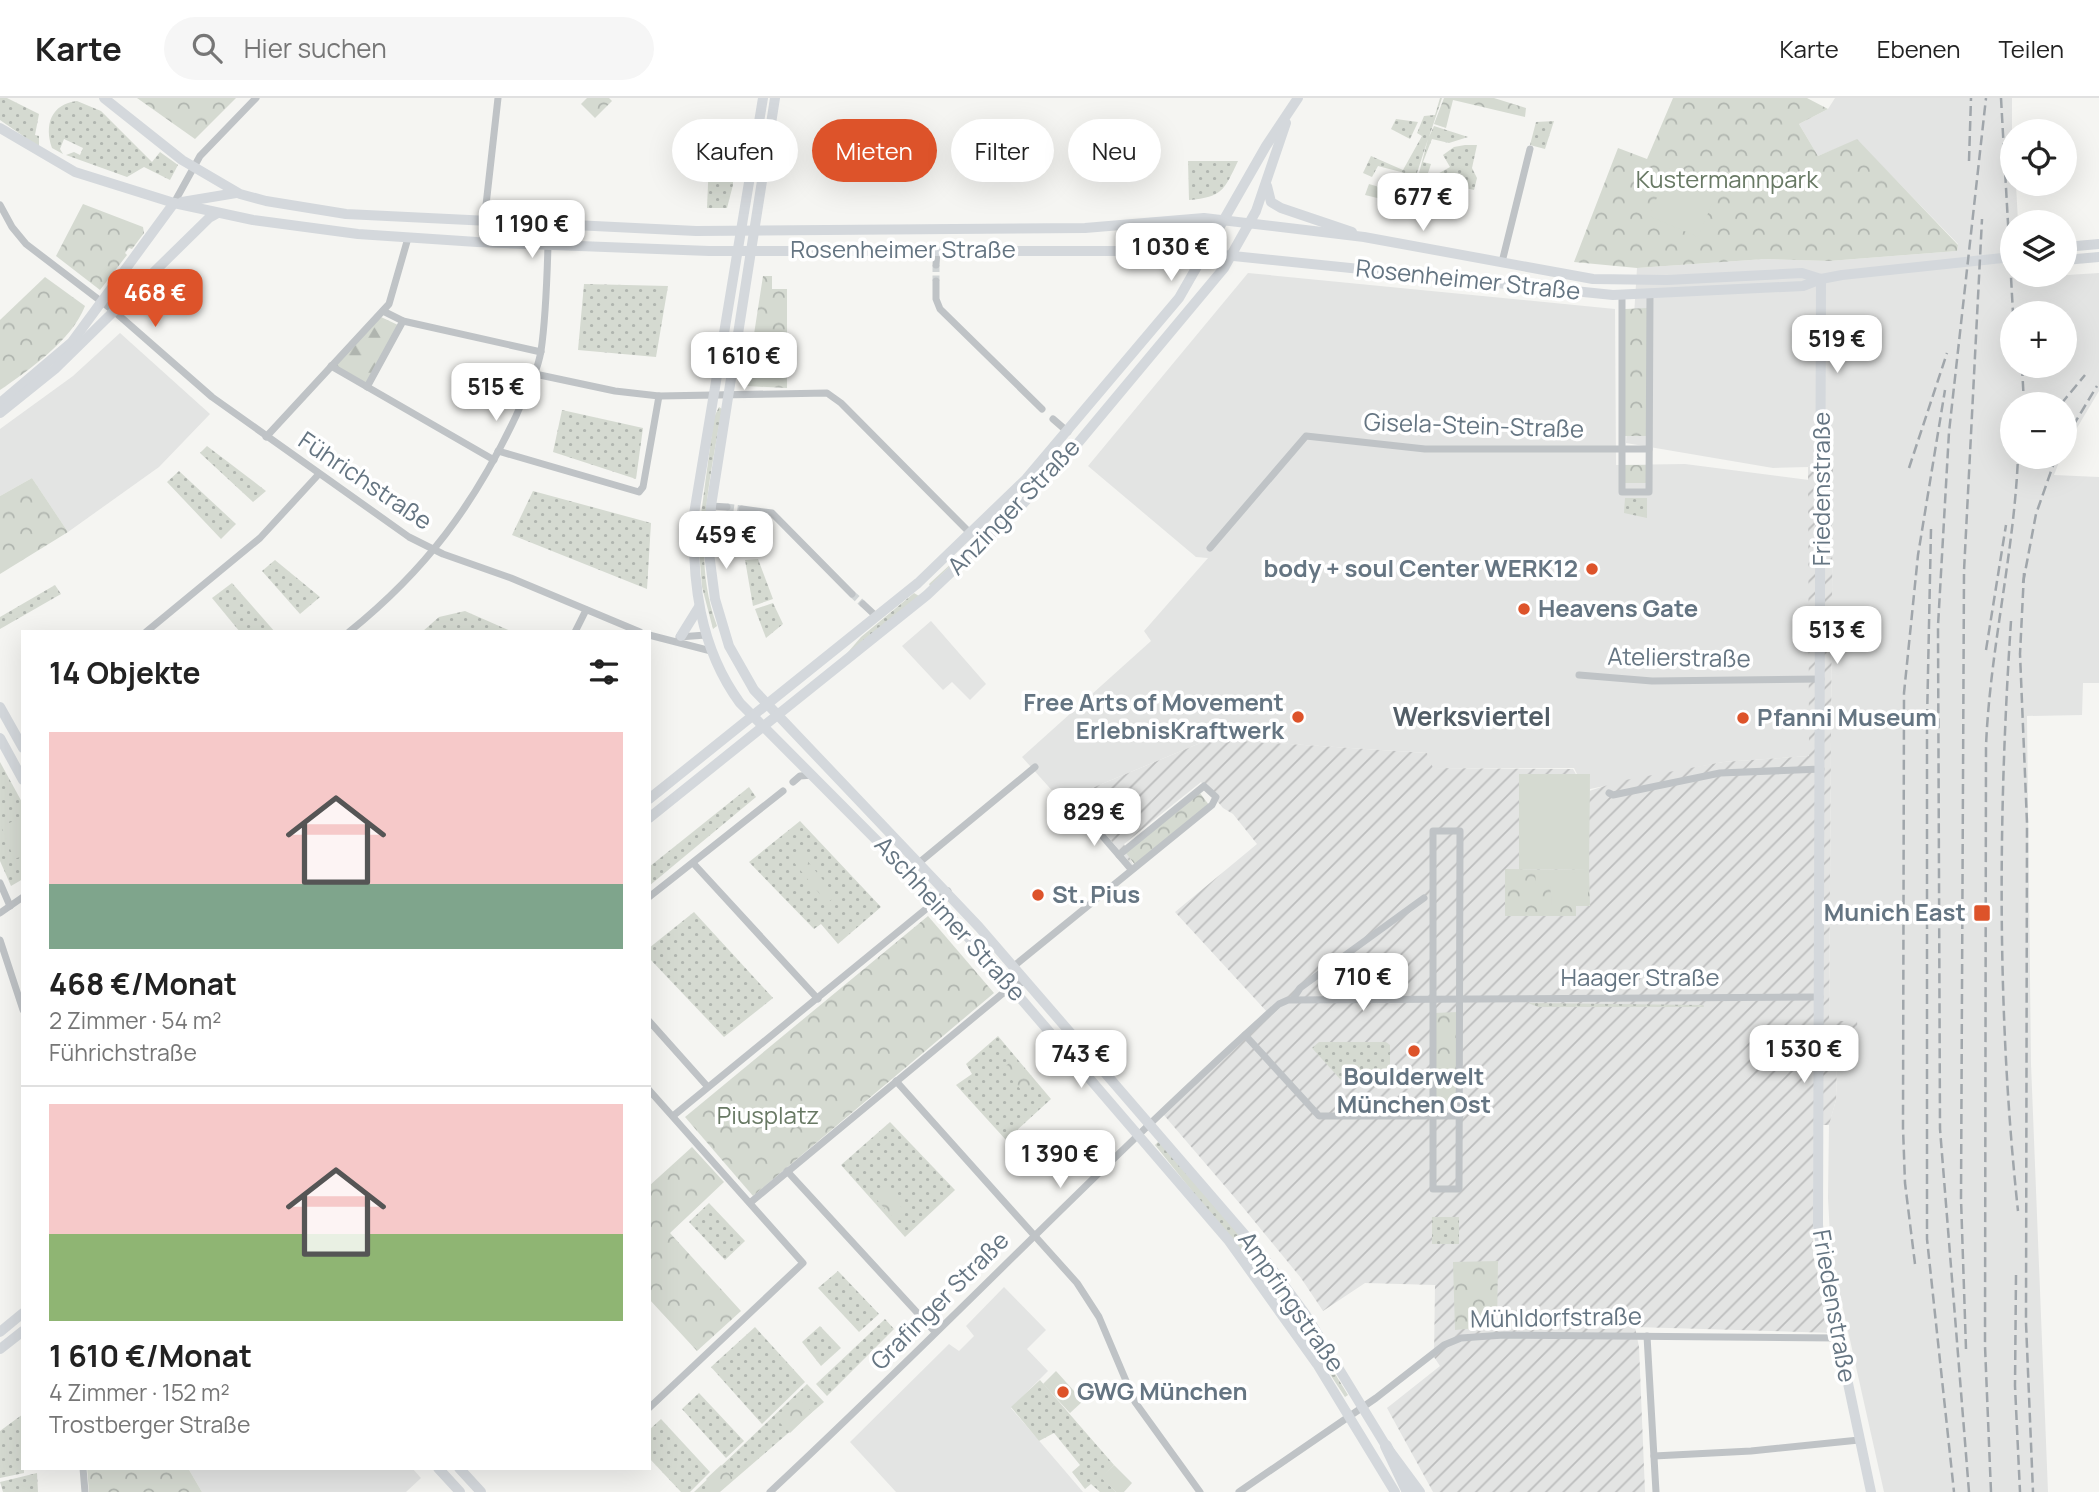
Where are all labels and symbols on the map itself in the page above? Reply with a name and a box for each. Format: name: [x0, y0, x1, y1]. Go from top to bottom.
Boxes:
park label: Kustermannpark: [1636, 162, 1819, 195]
pin: 677 €: [1374, 174, 1472, 233]
pin: 1 190 €: [467, 200, 597, 260]
pin: 1 030 €: [1106, 223, 1236, 283]
street label: Rosenheimer Straße: [790, 232, 1016, 265]
street label: Rosenheimer Straße: [1354, 250, 1582, 307]
pin: 468 €: [106, 270, 204, 329]
pin: 519 €: [1788, 316, 1886, 375]
pin: 1 610 €: [679, 332, 809, 392]
pin: 515 €: [447, 364, 545, 423]
street label: Gisela-Stein-Straße: [1363, 404, 1585, 445]
street label: Friedenstraße: [1804, 412, 1837, 566]
street label: Führichstraße: [293, 423, 439, 537]
street label: Anzinger Straße: [939, 430, 1087, 581]
pin: 459 €: [677, 512, 775, 571]
place label: body + soul Center WERK12: [1263, 551, 1578, 584]
marker: body + soul Center WERK12: [1584, 561, 1600, 577]
place label: Heavens Gate: [1538, 591, 1698, 624]
marker: Heavens Gate: [1516, 601, 1532, 617]
pin: 513 €: [1788, 606, 1886, 666]
street label: Atelierstraße: [1607, 639, 1751, 674]
place label: Free Arts of Movement ErlebnisKraftwerk: [1023, 685, 1285, 746]
district label: Werksviertel: [1393, 698, 1551, 734]
place label: Pfanni Museum: [1757, 700, 1937, 733]
marker: Free Arts of Movement ErlebnisKraftwerk: [1290, 709, 1306, 725]
marker: Pfanni Museum: [1735, 710, 1751, 726]
pin: 829 €: [1045, 788, 1143, 848]
street label: Aschheimer Straße: [868, 828, 1034, 1008]
place label: St. Pius: [1052, 877, 1140, 910]
marker: St. Pius: [1030, 887, 1046, 903]
place label: Munich East: [1824, 895, 1966, 928]
marker: Munich East: [1972, 903, 1992, 923]
pin: 710 €: [1314, 954, 1412, 1013]
street label: Haager Straße: [1560, 960, 1720, 993]
pin: 1 530 €: [1739, 1026, 1869, 1085]
pin: 743 €: [1032, 1030, 1130, 1090]
marker: Boulderwelt München Ost: [1406, 1043, 1422, 1059]
place label: Boulderwelt München Ost: [1337, 1059, 1491, 1120]
park label: Piusplatz: [717, 1098, 819, 1131]
pin: 1 390 €: [995, 1130, 1125, 1190]
street label: Grafinger Straße: [863, 1224, 1015, 1376]
street label: Ampfingstraße: [1231, 1224, 1353, 1378]
street label: Friedenstraße: [1806, 1227, 1865, 1385]
street label: Mühldorfstraße: [1470, 1299, 1642, 1334]
place label: GWG München: [1077, 1374, 1247, 1407]
marker: GWG München: [1055, 1384, 1071, 1400]

